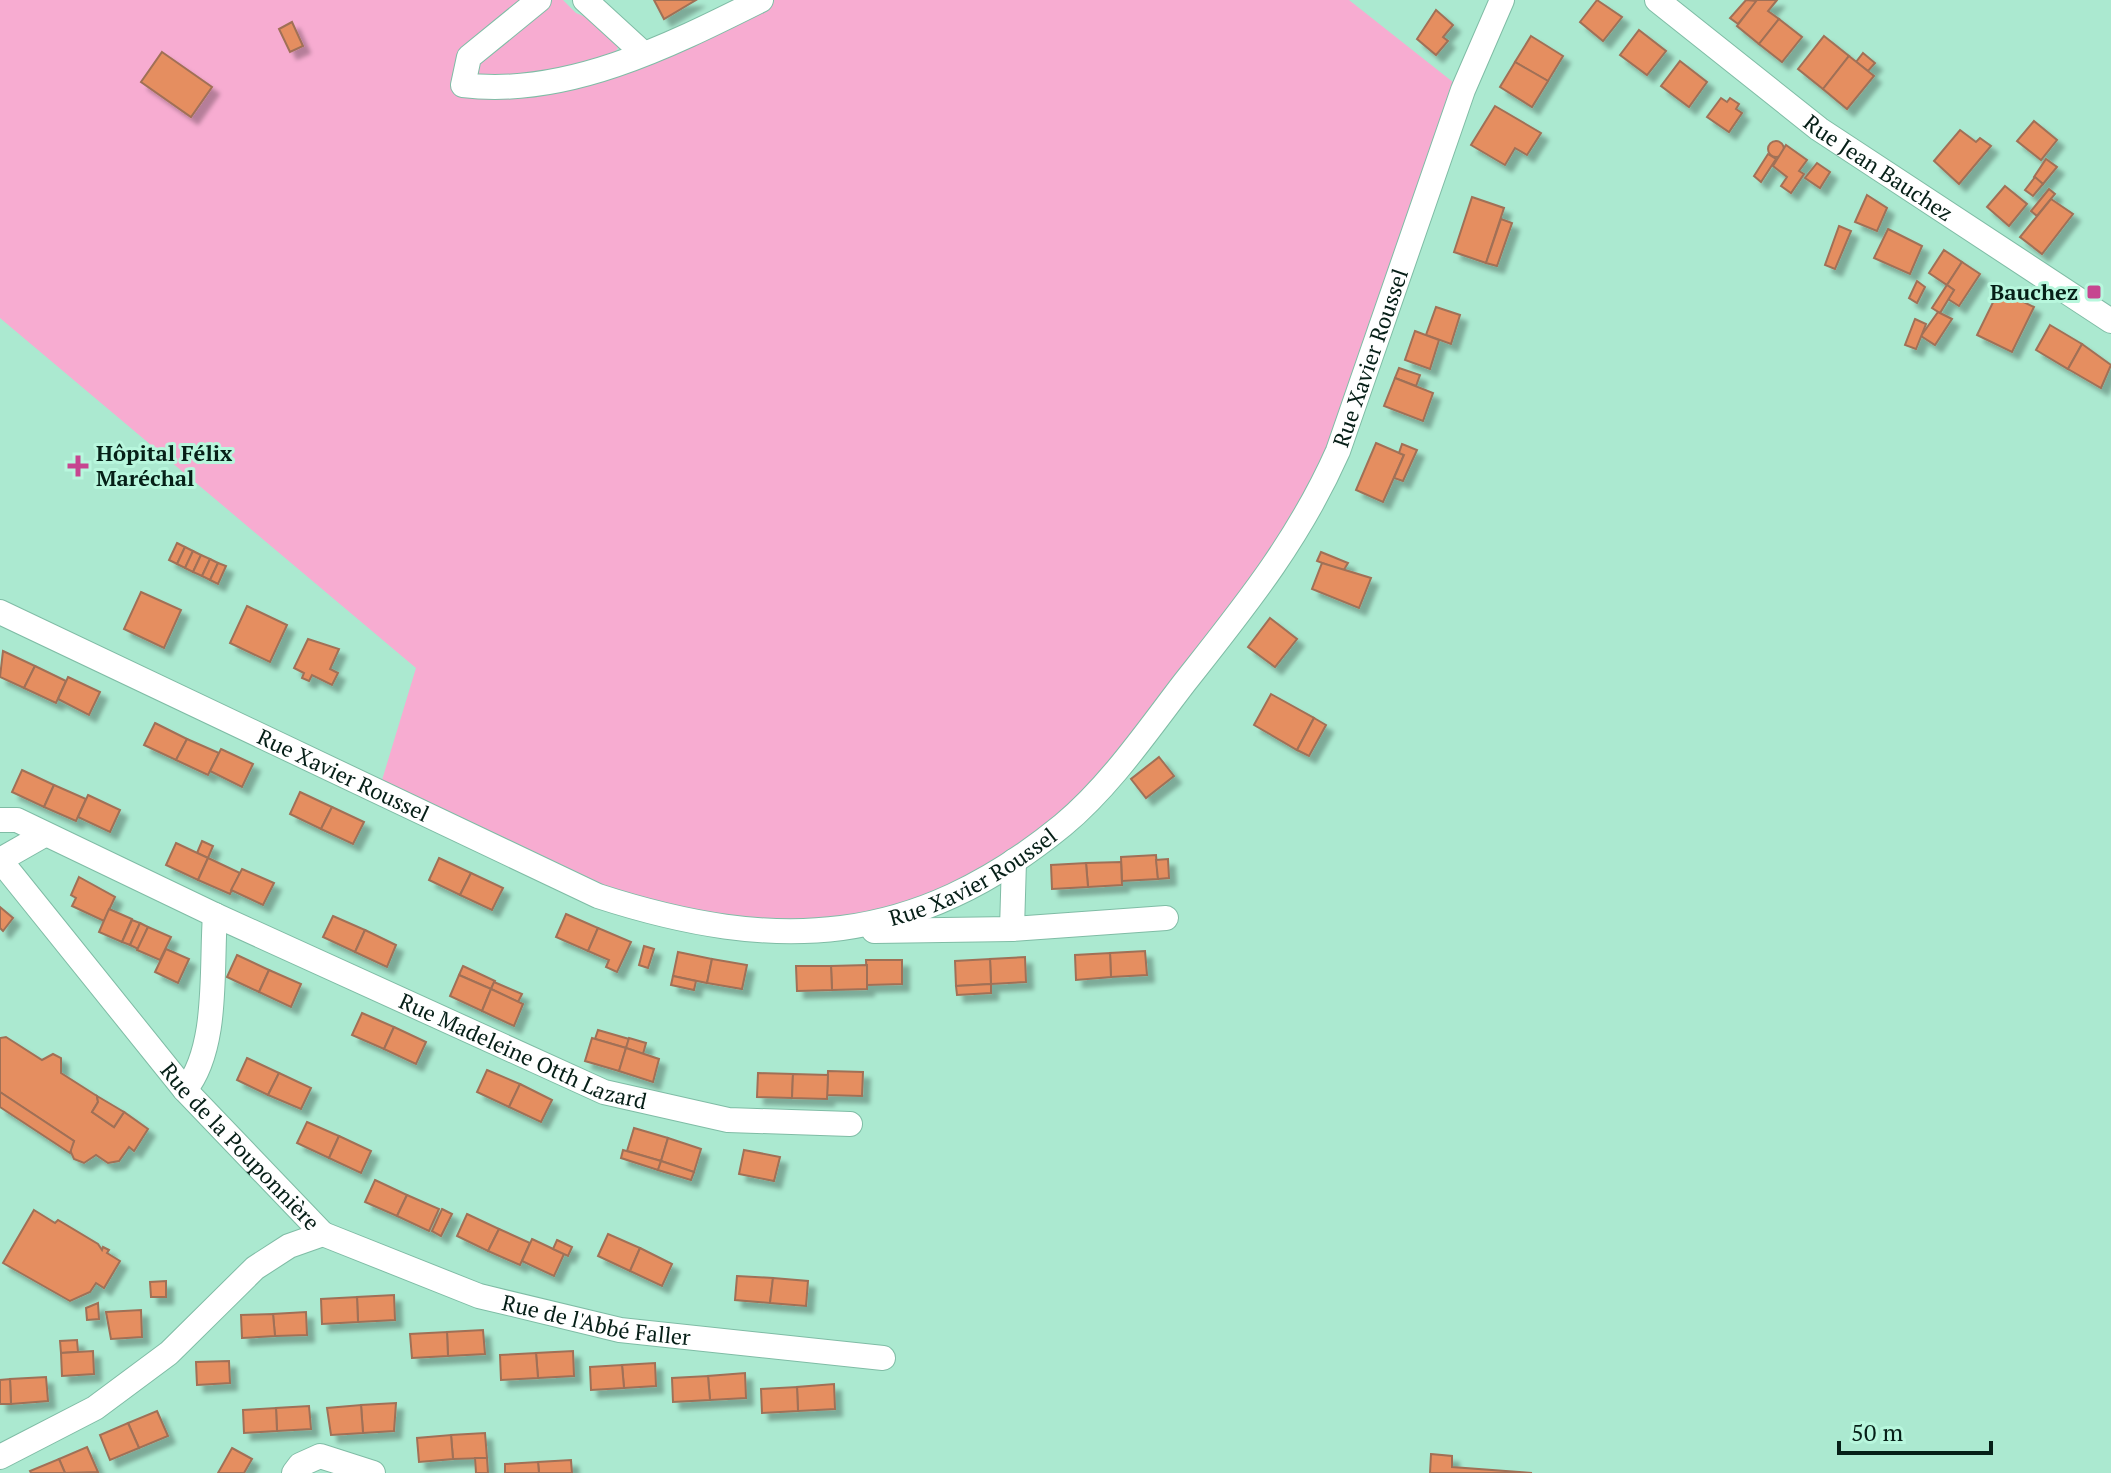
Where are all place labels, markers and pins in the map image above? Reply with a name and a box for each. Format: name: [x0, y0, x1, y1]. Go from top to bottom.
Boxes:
place label: Bauchez: [1990, 277, 2078, 306]
marker: Bauchez: [2085, 283, 2103, 301]
place label: Hôpital Félix Maréchal: [96, 438, 233, 492]
marker: Hôpital Félix Maréchal: [67, 455, 89, 477]

